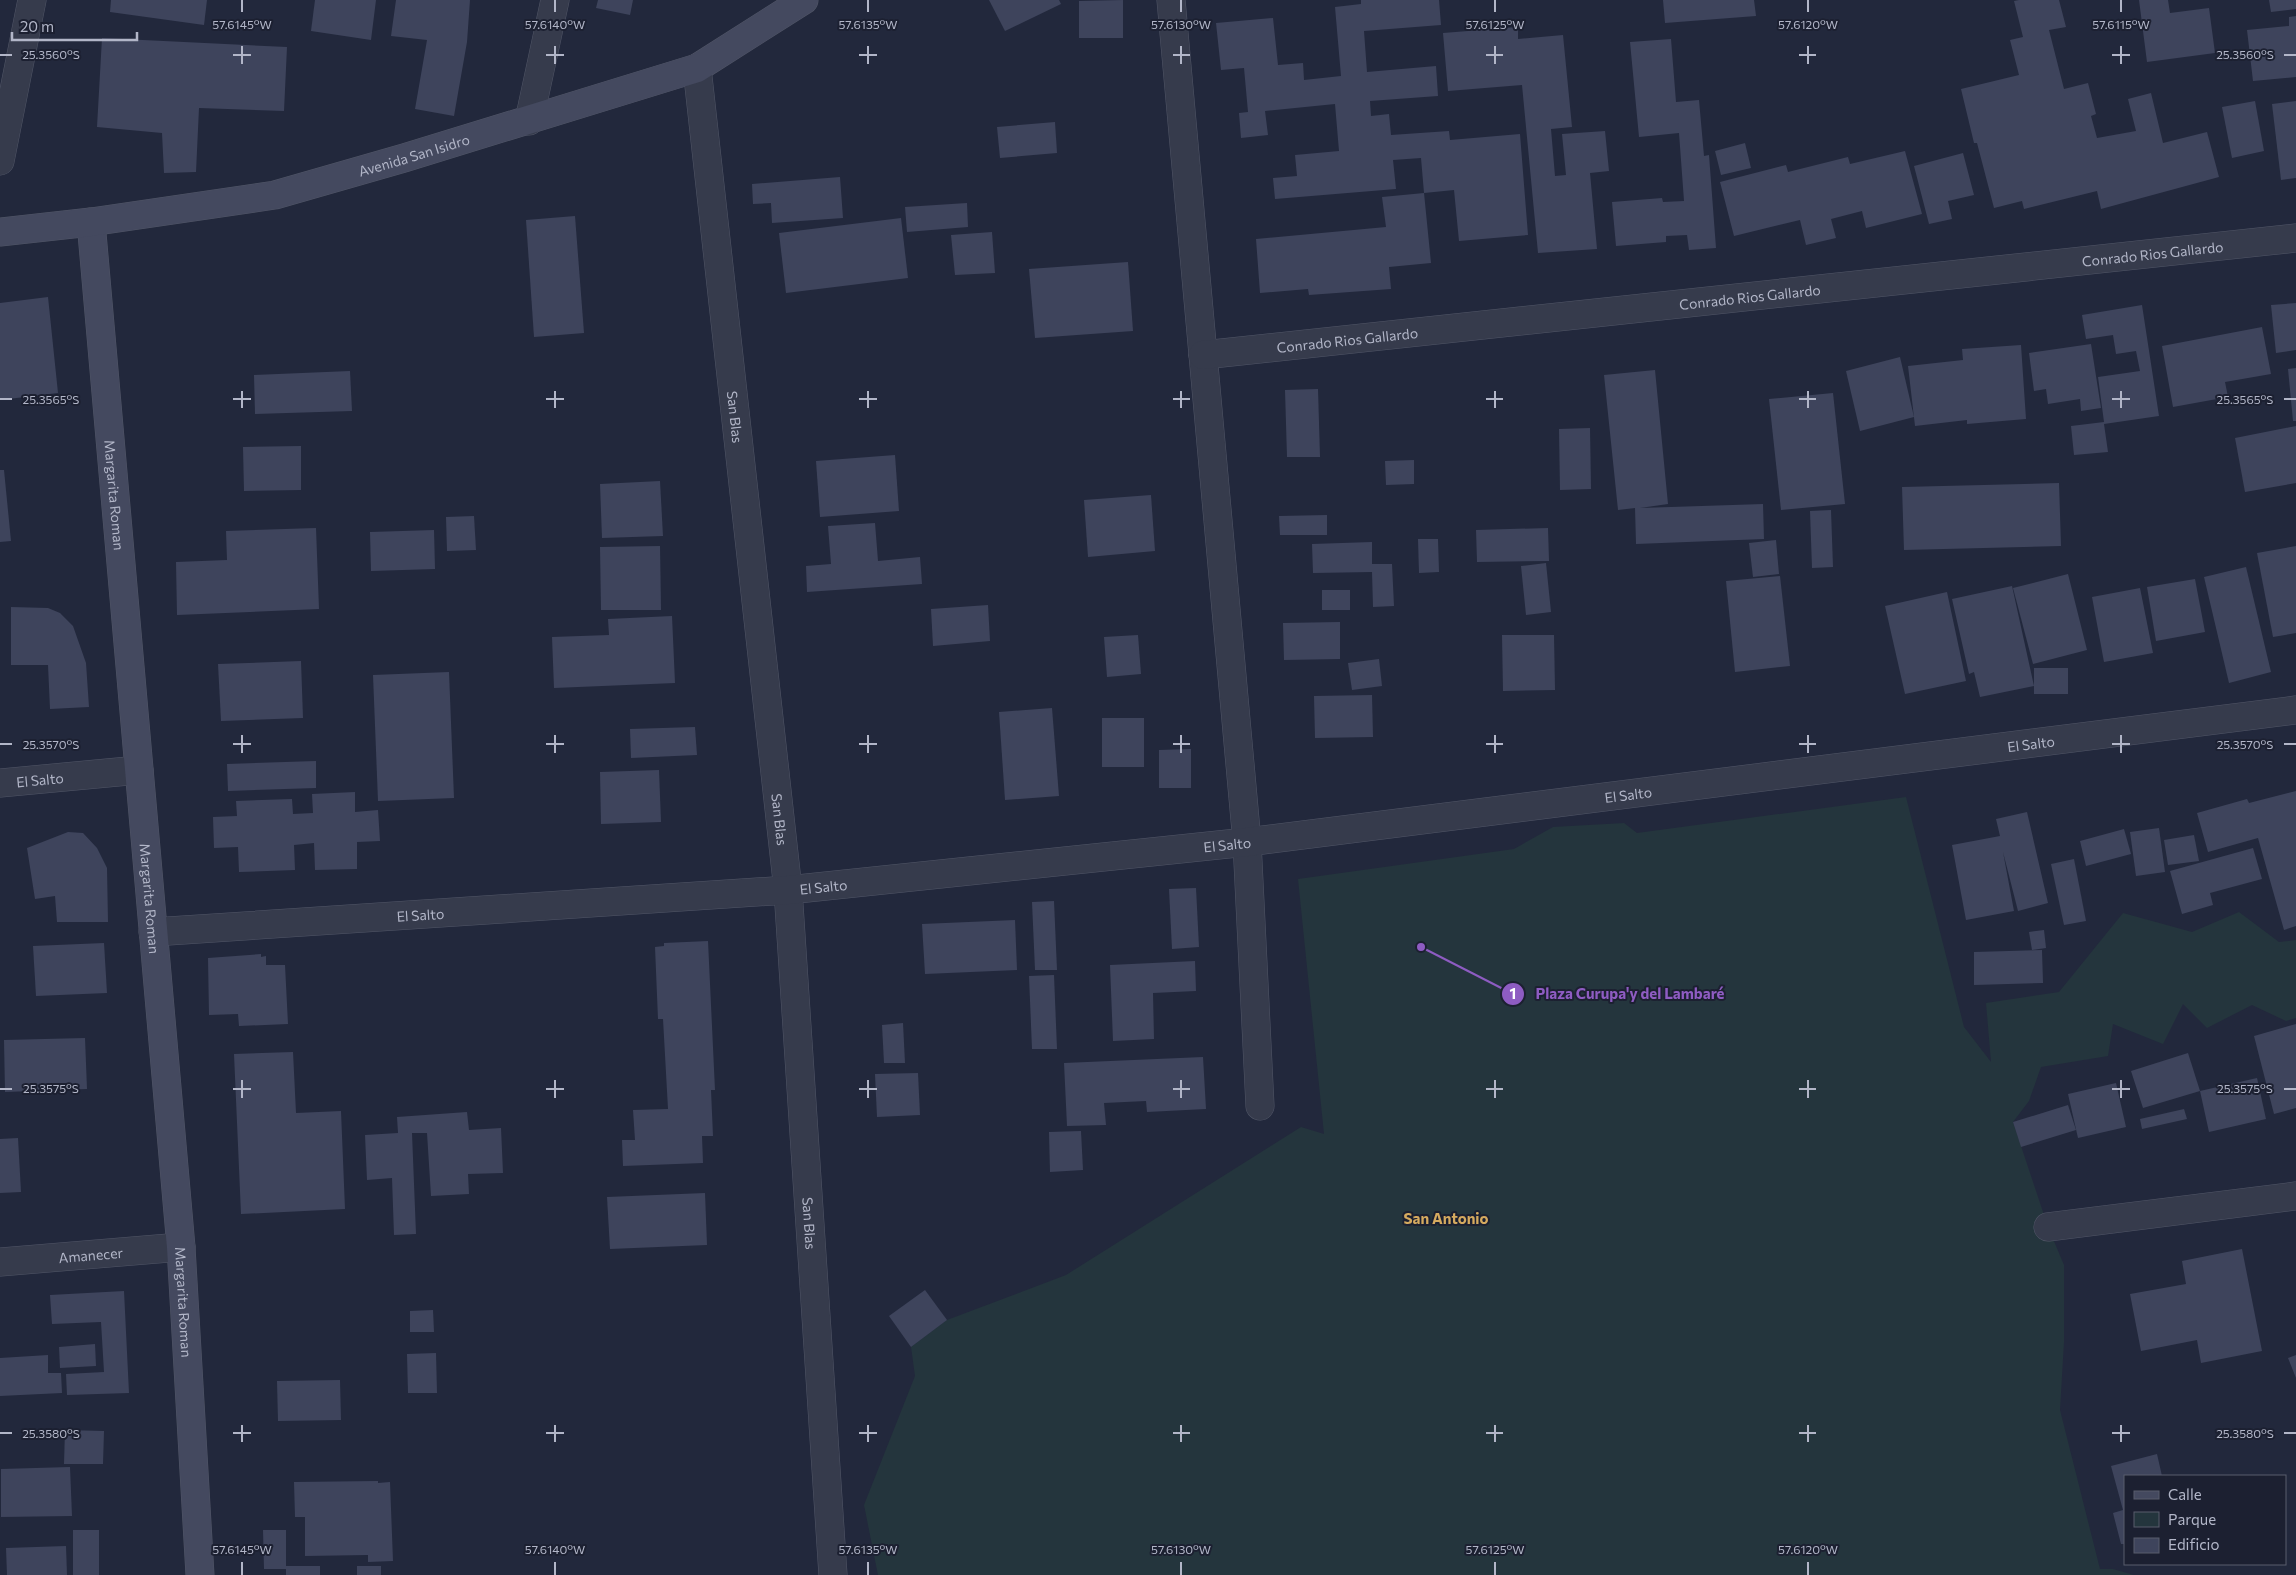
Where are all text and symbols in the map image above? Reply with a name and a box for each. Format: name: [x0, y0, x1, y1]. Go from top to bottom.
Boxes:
scale bar: [12, 10, 138, 42]
text: 20 m: [20, 17, 54, 35]
text: 57.6145°W: [212, 17, 272, 31]
text: 57.6140°W: [525, 17, 585, 31]
text: 57.6135°W: [838, 17, 898, 31]
text: 57.6130°W: [1151, 17, 1211, 31]
text: 57.6125°W: [1466, 17, 1524, 31]
text: 57.6120°W: [1778, 17, 1838, 31]
text: 57.6115°W: [2092, 17, 2150, 31]
text: 25.3560°S: [22, 47, 80, 61]
text: 25.3560°S: [2216, 47, 2274, 61]
street label: Avenida San Isidro: [356, 130, 471, 179]
street label: Conrado Rios Gallardo: [2081, 237, 2224, 269]
street label: Conrado Rios Gallardo: [1678, 280, 1821, 312]
street label: Conrado Rios Gallardo: [1276, 324, 1419, 356]
street label: San Blas: [724, 390, 747, 444]
text: 25.3565°S: [23, 392, 79, 406]
text: 25.3565°S: [2217, 392, 2273, 406]
street label: Margarita Roman: [102, 439, 128, 551]
street label: El Salto: [2006, 732, 2056, 755]
text: 25.3570°S: [23, 737, 79, 751]
text: 25.3570°S: [2217, 737, 2273, 751]
street label: El Salto: [15, 769, 64, 790]
street label: El Salto: [1603, 783, 1653, 805]
street label: San Blas: [769, 792, 792, 846]
street label: El Salto: [1203, 833, 1252, 855]
street label: Margarita Roman: [137, 842, 164, 954]
street label: El Salto: [799, 875, 848, 897]
street label: El Salto: [396, 904, 445, 924]
callout: Plaza Curupa'y del Lambaré: [1501, 979, 1735, 1009]
text: 1: [1510, 984, 1516, 1002]
text: Plaza Curupa'y del Lambaré: [1535, 984, 1725, 1002]
text: 25.3575°S: [23, 1081, 79, 1095]
text: 25.3575°S: [2217, 1081, 2273, 1095]
street label: San Blas: [800, 1196, 820, 1250]
district label: San Antonio: [1404, 1209, 1489, 1227]
street label: Amanecer: [58, 1243, 124, 1266]
street label: Margarita Roman: [172, 1246, 196, 1358]
text: 25.3580°S: [22, 1426, 80, 1440]
text: 25.3580°S: [2216, 1426, 2274, 1440]
legend: [2124, 1475, 2286, 1565]
text: Calle: [2168, 1485, 2202, 1503]
text: Parque: [2168, 1510, 2216, 1528]
text: Edificio: [2168, 1535, 2219, 1553]
text: 57.6145°W: [212, 1542, 272, 1556]
text: 57.6140°W: [525, 1542, 585, 1556]
text: 57.6135°W: [838, 1542, 898, 1556]
text: 57.6130°W: [1151, 1542, 1211, 1556]
text: 57.6125°W: [1466, 1542, 1524, 1556]
text: 57.6120°W: [1778, 1542, 1838, 1556]

